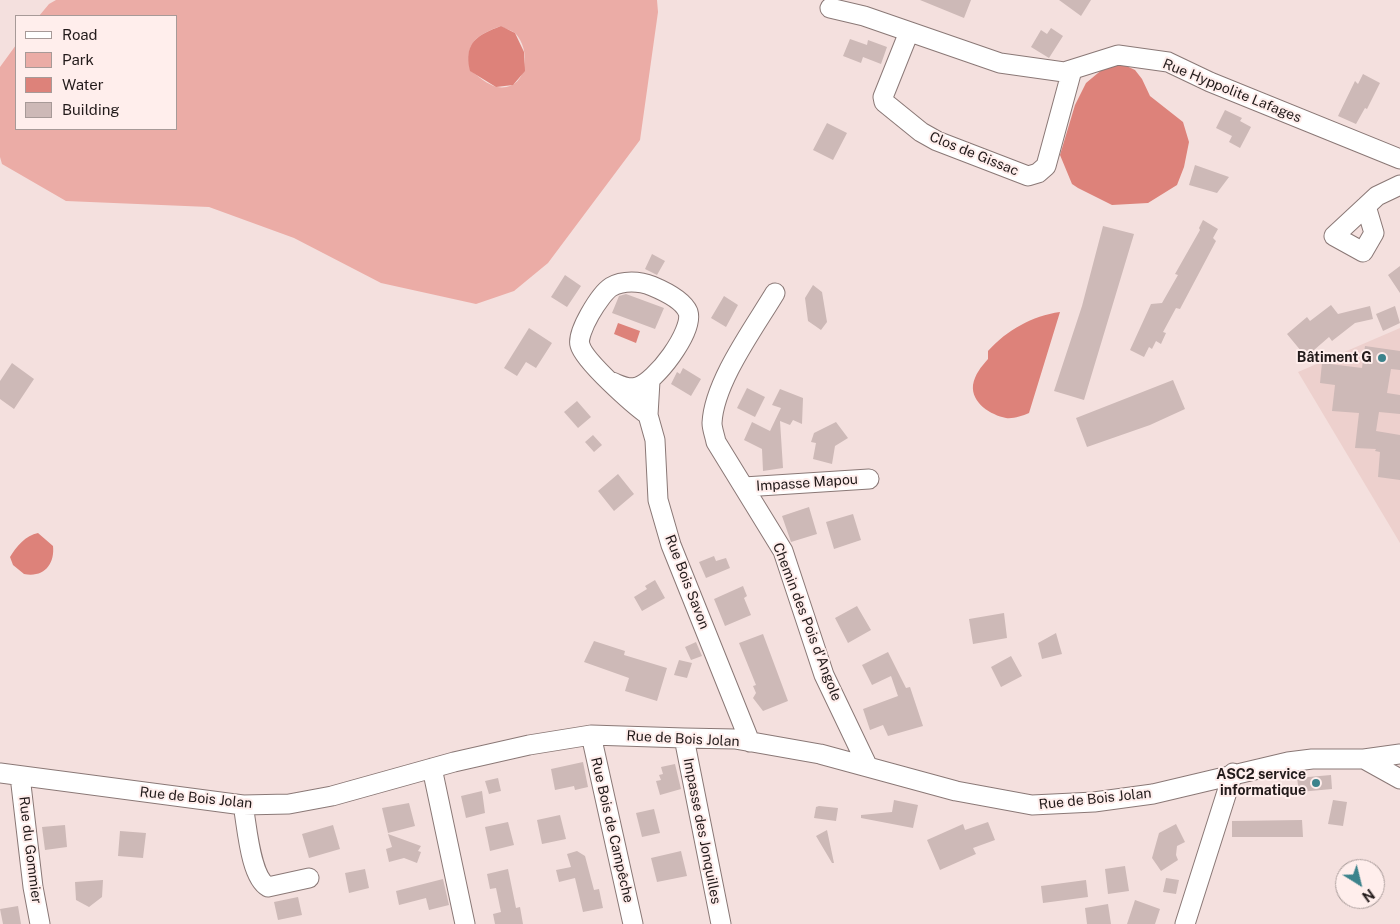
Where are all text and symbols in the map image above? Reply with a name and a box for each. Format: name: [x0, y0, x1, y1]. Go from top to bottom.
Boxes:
legend: [15, 15, 178, 130]
text: Road: [62, 26, 98, 43]
text: Park: [62, 51, 94, 68]
street label: Rue Hyppolite Lafages: [1160, 55, 1304, 127]
text: Water: [62, 76, 104, 93]
text: Building: [62, 101, 120, 118]
street label: Clos de Gissac: [927, 128, 1021, 180]
place label: Bâtiment G: [1297, 350, 1372, 366]
marker: Bâtiment G: [1376, 352, 1388, 364]
street label: Impasse Mapou: [756, 471, 858, 495]
street label: Rue Bois Savon: [661, 532, 713, 632]
street label: Chemin des Pois d'Angole: [769, 541, 845, 703]
street label: Rue de Bois Jolan: [626, 728, 740, 750]
street label: Rue Bois de Campêche: [587, 756, 637, 904]
street label: Impasse des Jonquilles: [680, 756, 724, 906]
place label: ASC2 service informatique: [1216, 767, 1306, 800]
marker: ASC2 service informatique: [1310, 777, 1322, 789]
street label: Rue de Bois Jolan: [139, 784, 253, 812]
street label: Rue de Bois Jolan: [1038, 785, 1152, 813]
street label: Rue du Gommier: [15, 795, 45, 905]
north arrow: [1335, 859, 1385, 909]
text: N: [1359, 886, 1377, 905]

